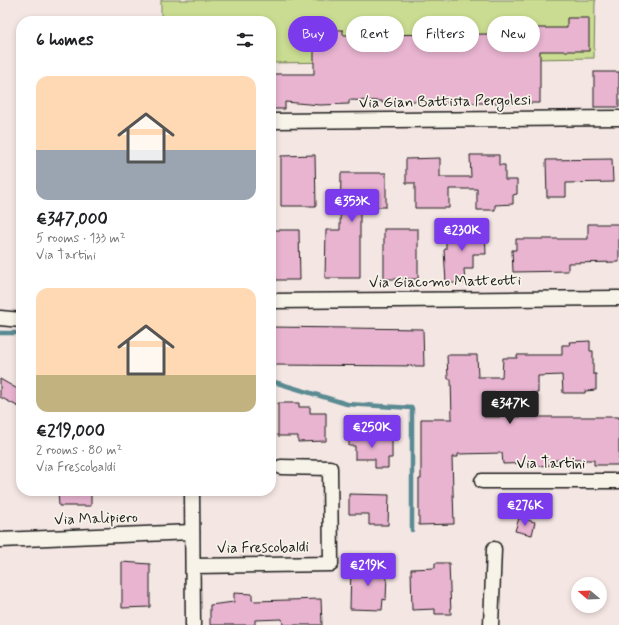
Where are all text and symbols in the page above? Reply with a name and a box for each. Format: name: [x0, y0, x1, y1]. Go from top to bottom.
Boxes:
chip: Buy: [288, 16, 338, 52]
chip: Rent: [346, 16, 404, 52]
chip: Filters: [412, 16, 479, 52]
chip: New: [487, 16, 540, 52]
text: 6 homes: [36, 29, 94, 51]
icon: filters: [234, 29, 256, 51]
street label: Via Gian Battista Pergolesi: [359, 90, 531, 115]
icon: home: [110, 102, 182, 174]
pin: €353K: [324, 189, 380, 223]
text: €353K: [334, 193, 370, 210]
text: €347,000: [36, 208, 108, 230]
pin: €230K: [434, 218, 490, 252]
text: €230K: [443, 222, 481, 239]
text: 5 rooms · 133 m²: [36, 230, 126, 247]
text: Via Tartini: [36, 247, 96, 264]
street label: Via Giacomo Matteotti: [369, 271, 521, 293]
icon: home: [110, 314, 182, 386]
pin: €347K: [482, 391, 538, 425]
text: €347K: [491, 395, 529, 412]
pin: €250K: [344, 415, 400, 449]
text: €250K: [353, 419, 391, 436]
text: €219,000: [36, 420, 105, 442]
text: 2 rooms · 80 m²: [36, 442, 122, 459]
street label: Via Tartini: [516, 454, 586, 474]
text: Via Frescobaldi: [36, 459, 116, 476]
pin: €276K: [497, 493, 553, 527]
text: €276K: [507, 497, 543, 514]
street label: Via Malipiero: [54, 508, 138, 530]
street label: Via Frescobaldi: [217, 537, 309, 559]
pin: €219K: [340, 553, 396, 587]
text: €219K: [350, 557, 386, 574]
north arrow: [571, 577, 607, 613]
map controls: [571, 577, 607, 613]

